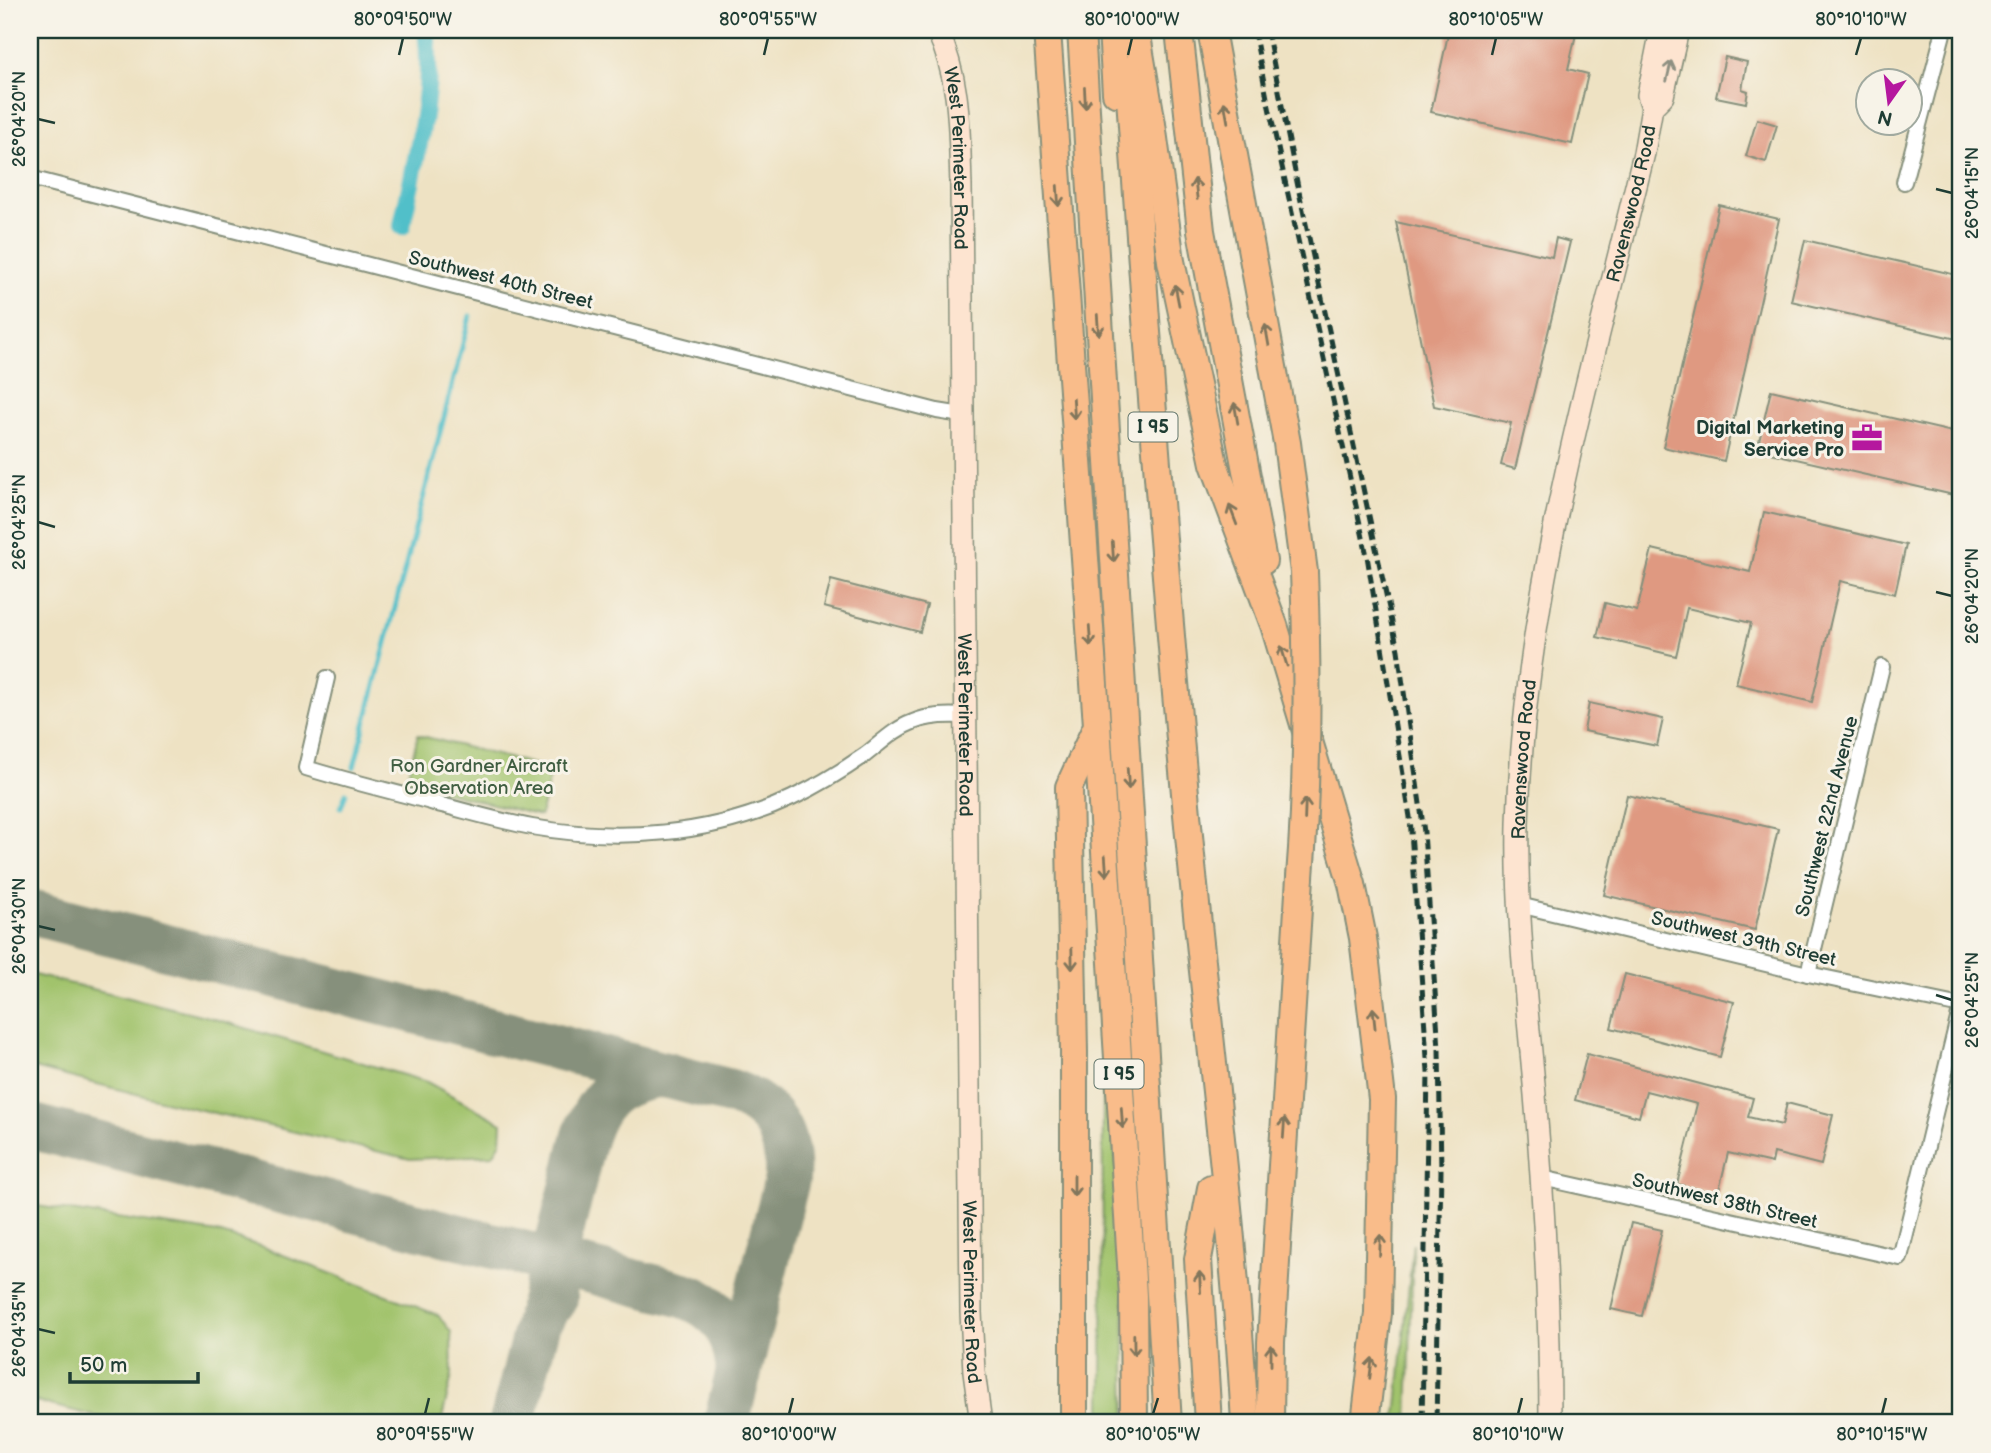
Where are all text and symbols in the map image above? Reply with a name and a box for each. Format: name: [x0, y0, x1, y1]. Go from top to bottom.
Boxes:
text: 80°09'50"W: [354, 9, 453, 30]
text: 80°09'55"W: [719, 9, 818, 30]
text: 80°10'00"W: [1084, 9, 1180, 30]
text: 80°10'05"W: [1449, 9, 1544, 30]
text: 80°10'10"W: [1815, 9, 1907, 30]
one-way arrow: [1663, 60, 1677, 83]
street label: West Perimeter Road: [938, 65, 972, 250]
north arrow: [1854, 66, 1924, 136]
text: 26°04'20"N: [9, 71, 30, 167]
one-way arrow: [1078, 86, 1091, 109]
one-way arrow: [1219, 101, 1232, 123]
text: N: [1876, 104, 1895, 130]
street label: Ravenswood Road: [1602, 124, 1662, 285]
text: 26°04'15"N: [1962, 147, 1983, 239]
one-way arrow: [1189, 178, 1202, 201]
one-way arrow: [1052, 184, 1065, 206]
street label: Southwest 40th Street: [406, 246, 595, 315]
one-way arrow: [1170, 284, 1184, 307]
one-way arrow: [1092, 313, 1105, 336]
one-way arrow: [1260, 324, 1274, 347]
one-way arrow: [1067, 397, 1080, 420]
one-way arrow: [1229, 402, 1242, 425]
road number: I 95: [1128, 412, 1178, 442]
place label: Digital Marketing Service Pro: [1696, 417, 1844, 462]
office icon: Digital Marketing Service Pro: [1850, 421, 1884, 455]
text: 26°04'25"N: [9, 474, 30, 570]
one-way arrow: [1226, 505, 1238, 526]
one-way arrow: [1107, 540, 1120, 563]
text: 26°04'20"N: [1962, 548, 1983, 644]
one-way arrow: [1084, 624, 1097, 646]
street label: West Perimeter Road: [952, 633, 977, 817]
one-way arrow: [1276, 645, 1289, 667]
street label: Ravenswood Road: [1508, 678, 1542, 840]
street label: Southwest 22nd Avenue: [1791, 714, 1864, 919]
park label: Ron Gardner Aircraft Observation Area: [390, 755, 568, 800]
one-way arrow: [1122, 767, 1135, 790]
one-way arrow: [1298, 798, 1311, 821]
one-way arrow: [1100, 855, 1113, 877]
text: 26°04'30"N: [9, 877, 30, 975]
street label: Southwest 39th Street: [1649, 907, 1839, 972]
one-way arrow: [1065, 947, 1079, 970]
text: 26°04'25"N: [1962, 952, 1983, 1048]
one-way arrow: [1367, 1007, 1380, 1030]
road number: I 95: [1094, 1059, 1144, 1088]
one-way arrow: [1116, 1106, 1129, 1129]
one-way arrow: [1278, 1117, 1291, 1140]
street label: Southwest 38th Street: [1630, 1169, 1820, 1234]
one-way arrow: [1067, 1174, 1081, 1197]
street label: West Perimeter Road: [957, 1200, 985, 1385]
one-way arrow: [1373, 1234, 1387, 1257]
one-way arrow: [1193, 1271, 1206, 1294]
text: 26°04'35"N: [9, 1281, 30, 1377]
one-way arrow: [1127, 1333, 1141, 1356]
scale bar: [70, 1341, 198, 1385]
one-way arrow: [1264, 1344, 1278, 1367]
text: 50 m: [80, 1353, 127, 1378]
one-way arrow: [1365, 1357, 1378, 1380]
text: 80°09'55"W: [376, 1424, 475, 1445]
text: 80°10'00"W: [741, 1424, 837, 1445]
text: 80°10'05"W: [1106, 1424, 1201, 1445]
text: 80°10'10"W: [1472, 1424, 1564, 1445]
text: 80°10'15"W: [1836, 1424, 1928, 1445]

